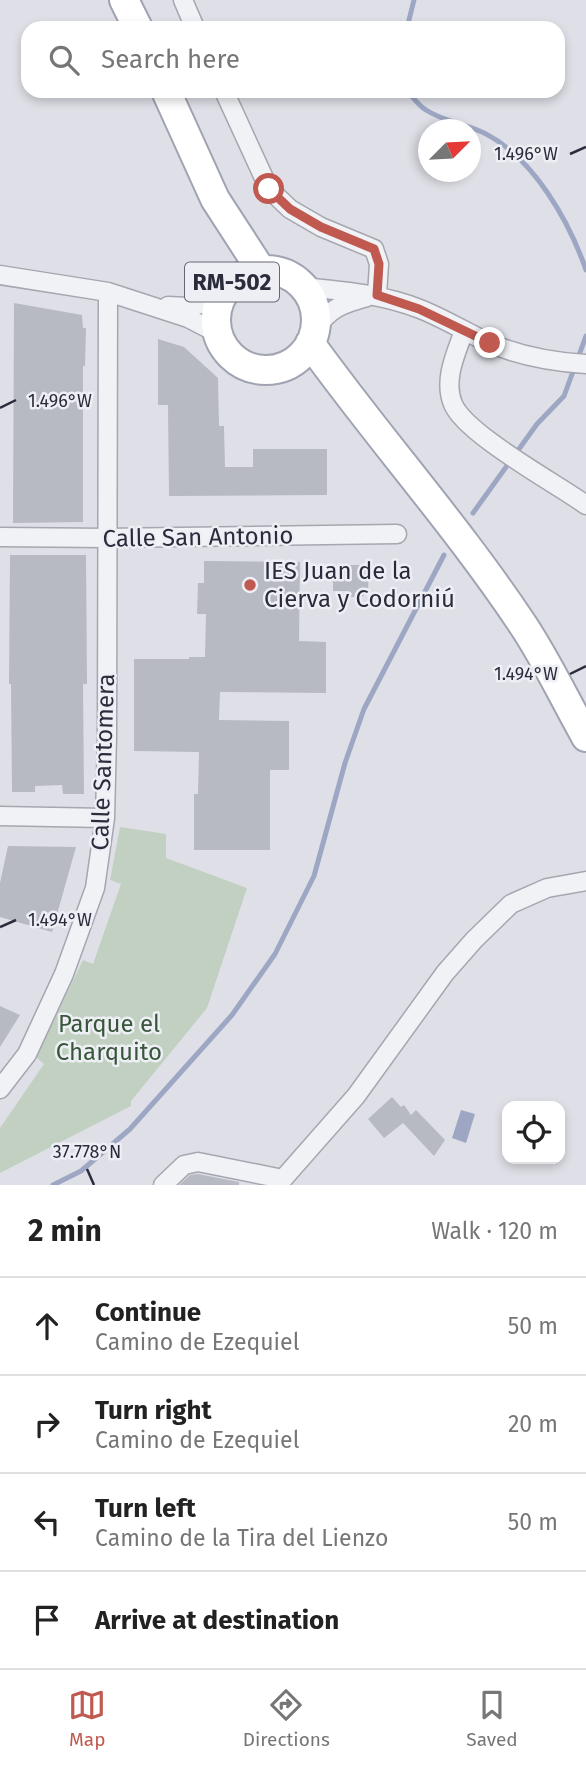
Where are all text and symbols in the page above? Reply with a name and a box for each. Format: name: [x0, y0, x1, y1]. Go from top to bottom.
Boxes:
search box: [21, 21, 565, 98]
icon: search: [45, 41, 83, 79]
text: Search here: [101, 44, 240, 75]
north arrow: [418, 119, 481, 182]
text: 1.496°W: [494, 143, 558, 165]
route start: [253, 173, 284, 204]
road number: RM-502: [185, 262, 279, 302]
route end: [474, 327, 505, 358]
text: 1.496°W: [28, 390, 92, 412]
street label: Calle San Antonio: [102, 521, 294, 553]
place label: IES Juan de la Cierva y Codorniú: [264, 557, 455, 613]
marker: IES Juan de la Cierva y Codorniú: [242, 577, 258, 593]
text: 1.494°W: [494, 663, 558, 685]
street label: Calle Santomera: [86, 673, 120, 851]
text: 1.494°W: [28, 909, 92, 931]
park label: Parque el Charquito: [56, 1010, 162, 1066]
map controls: [502, 1101, 565, 1164]
button: locate: [502, 1101, 565, 1164]
text: 37.778°N: [53, 1141, 121, 1163]
text: 2 min: [28, 1213, 102, 1249]
text: Walk · 120 m: [431, 1217, 558, 1245]
text: Continue: [95, 1297, 201, 1328]
icon: ahead: [28, 1307, 66, 1345]
text: 50 m: [508, 1312, 558, 1340]
text: Camino de Ezequiel: [95, 1328, 299, 1356]
text: Turn right: [95, 1395, 212, 1426]
icon: right: [28, 1405, 66, 1443]
text: 20 m: [508, 1410, 558, 1438]
text: Camino de Ezequiel: [95, 1426, 299, 1454]
text: Turn left: [95, 1493, 196, 1524]
icon: left: [28, 1503, 66, 1541]
text: 50 m: [508, 1508, 558, 1536]
text: Camino de la Tira del Lienzo: [95, 1524, 388, 1552]
icon: arrive: [28, 1601, 66, 1639]
text: Arrive at destination: [95, 1605, 339, 1636]
tab: Map: [68, 1686, 106, 1751]
tab: Directions: [243, 1686, 330, 1751]
tab: Saved: [466, 1686, 518, 1751]

